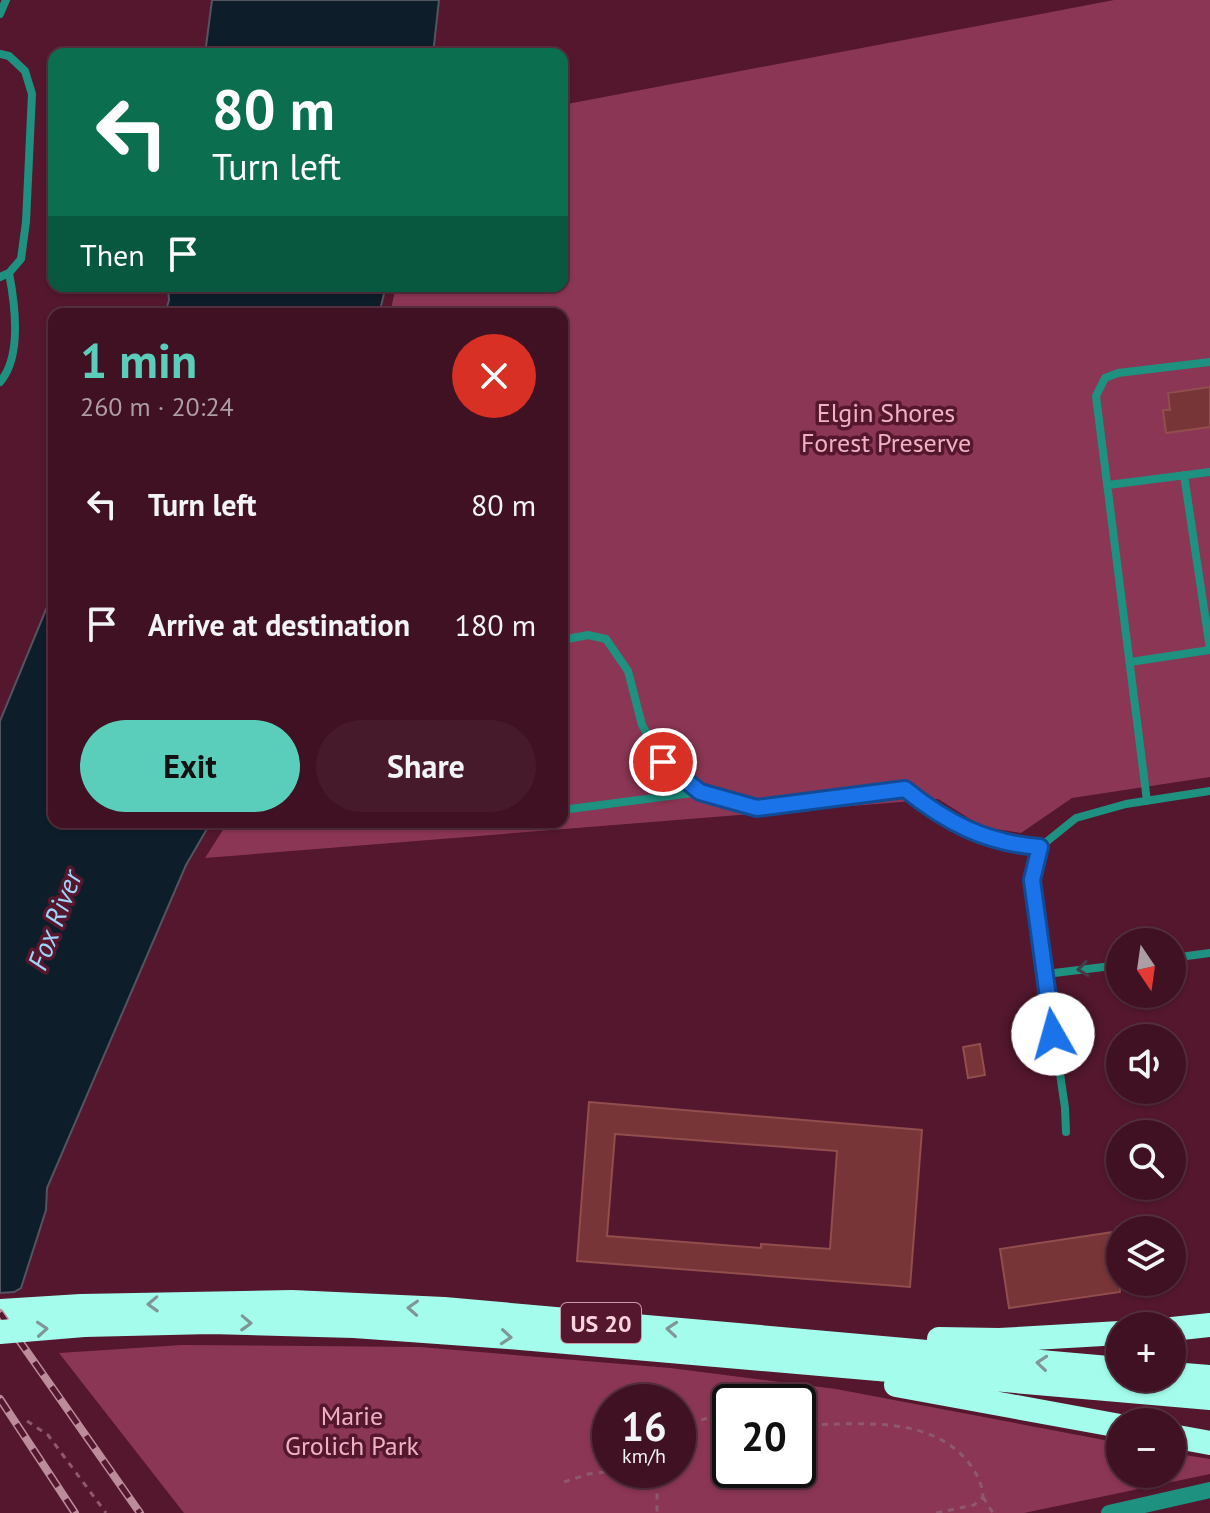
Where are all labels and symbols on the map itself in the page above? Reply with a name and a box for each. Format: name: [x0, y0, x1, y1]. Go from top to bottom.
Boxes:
park label: Elgin Shores Forest Preserve: [801, 396, 971, 459]
pin: [629, 728, 697, 796]
water label: Fox River: [18, 863, 91, 975]
north arrow: [1106, 928, 1186, 1008]
one-way arrow: [1076, 960, 1090, 977]
position arrow: [1011, 992, 1095, 1076]
one-way arrow: [146, 1295, 159, 1313]
one-way arrow: [406, 1299, 419, 1316]
road number: US 20: [561, 1303, 641, 1343]
one-way arrow: [240, 1314, 253, 1332]
one-way arrow: [36, 1321, 49, 1338]
one-way arrow: [665, 1321, 678, 1338]
one-way arrow: [500, 1328, 513, 1345]
one-way arrow: [1035, 1354, 1048, 1371]
speed limit sign: 20: [712, 1384, 816, 1488]
park label: Marie Grolich Park: [285, 1399, 420, 1462]

